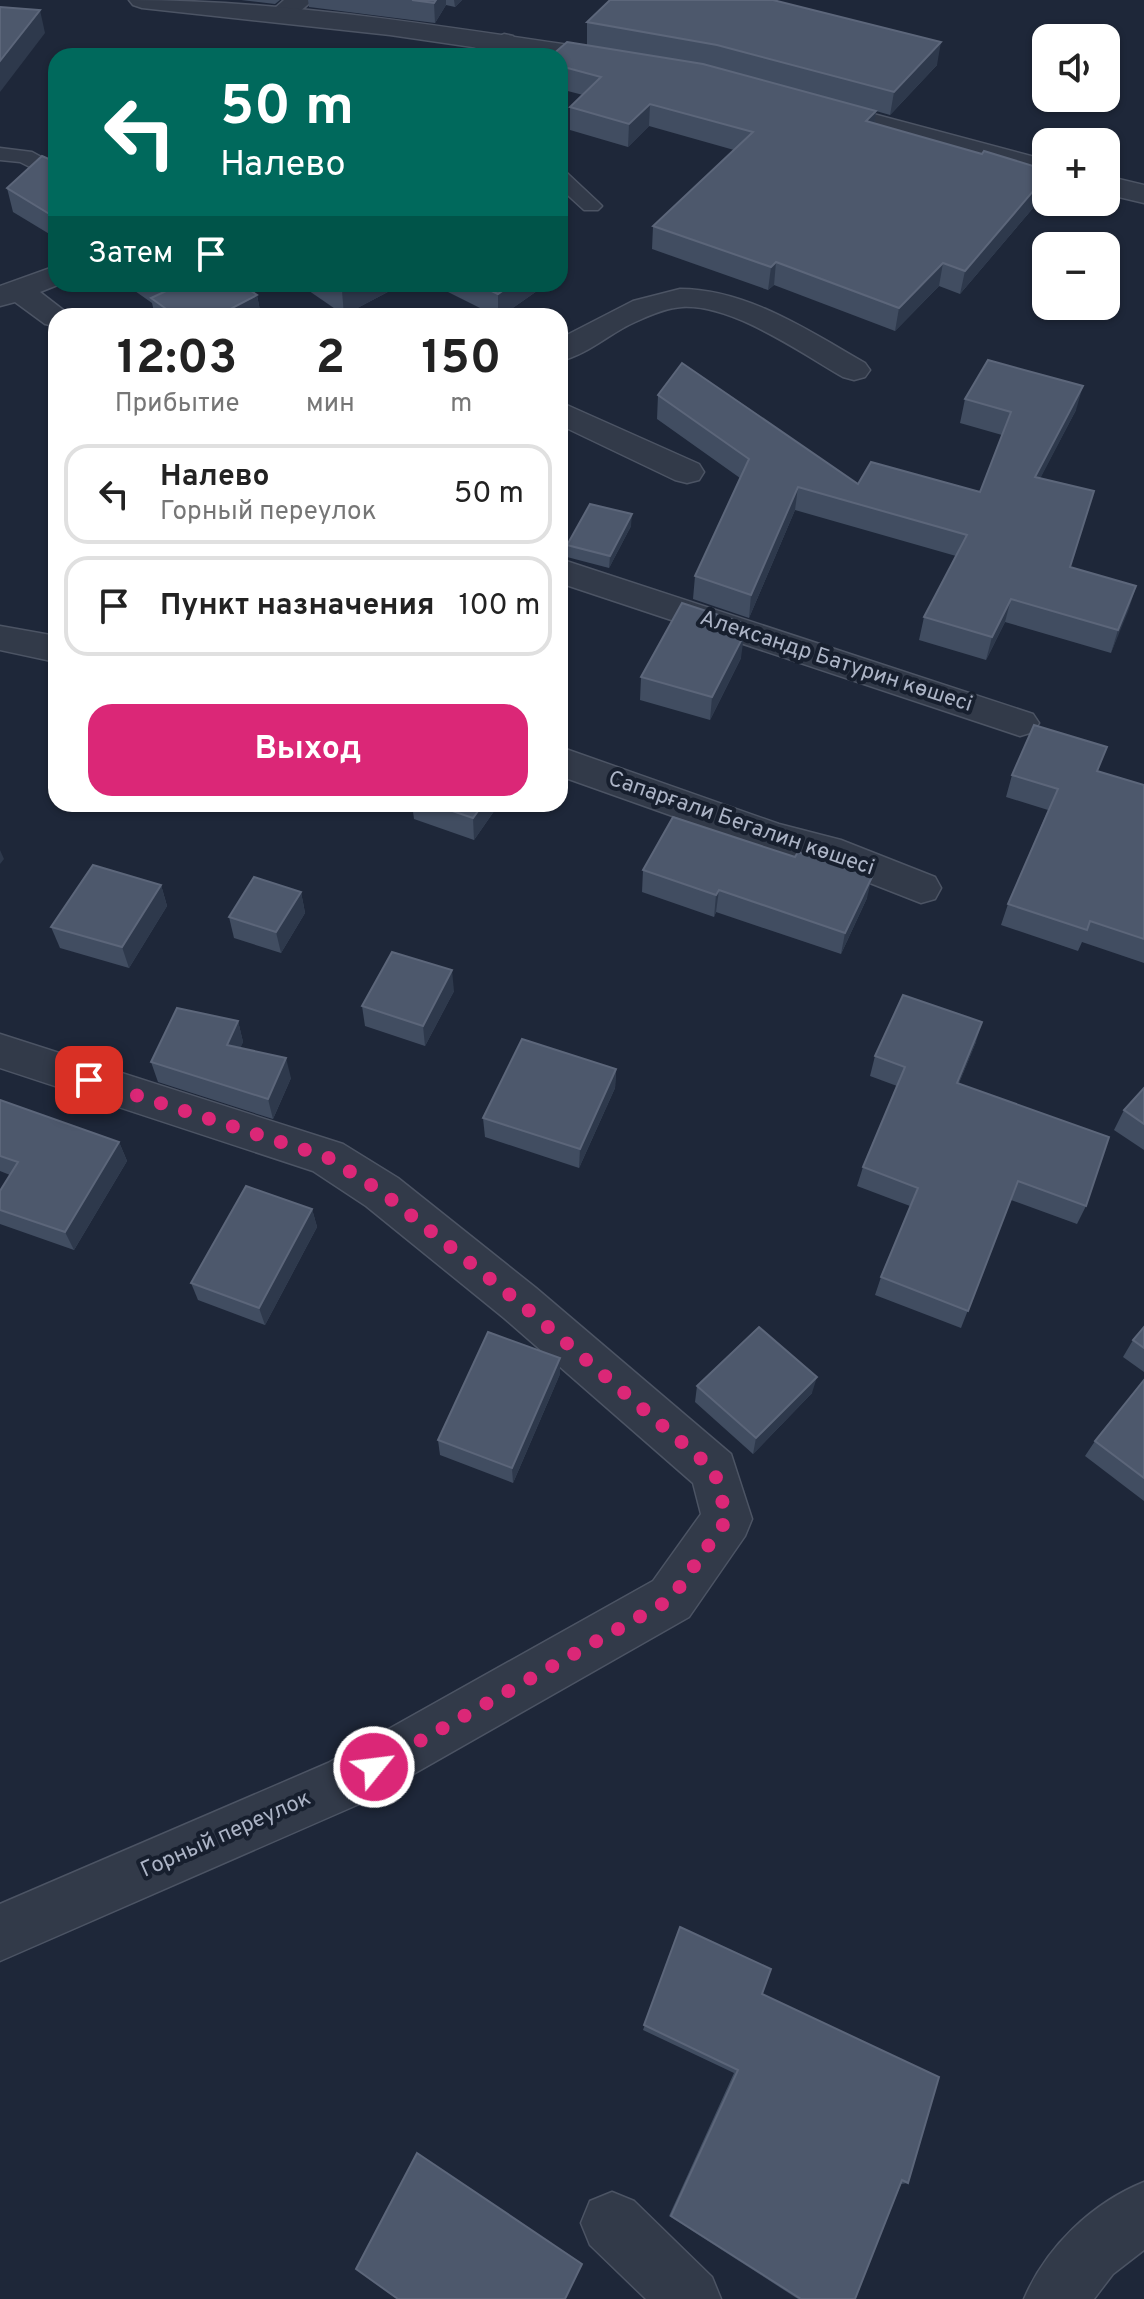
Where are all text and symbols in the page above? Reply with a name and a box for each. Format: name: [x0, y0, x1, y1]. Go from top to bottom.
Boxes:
map controls: [1032, 24, 1120, 320]
button: sound: [1032, 24, 1120, 112]
text: 50 m: [220, 74, 354, 144]
icon: left: [88, 80, 192, 184]
button: +: [1032, 128, 1120, 216]
text: Налево: [220, 143, 346, 189]
icon: arrive: [189, 232, 233, 276]
button: −: [1032, 232, 1120, 320]
text: Затем: [88, 236, 173, 273]
text: 12:03: [117, 330, 237, 390]
text: 2: [316, 330, 345, 390]
text: 150: [421, 330, 501, 390]
text: Прибытие: [115, 388, 239, 421]
text: мин: [306, 388, 355, 421]
text: m: [450, 388, 472, 421]
text: Налево: [160, 459, 269, 496]
icon: left: [92, 472, 136, 516]
text: 50 m: [454, 476, 524, 513]
text: Горный переулок: [160, 496, 377, 529]
icon: arrive: [92, 584, 136, 628]
text: Пункт назначения: [160, 588, 434, 625]
text: 100 m: [458, 588, 540, 625]
street label: Александр Батурин көшесі: [696, 605, 976, 719]
button: Выход: [88, 704, 528, 796]
street label: Сапарғали Бегалин көшесі: [604, 766, 878, 882]
pin: [55, 1046, 123, 1114]
icon: arrive: [67, 1058, 111, 1102]
position arrow: [332, 1725, 416, 1809]
street label: Горный переулок: [137, 1785, 315, 1885]

